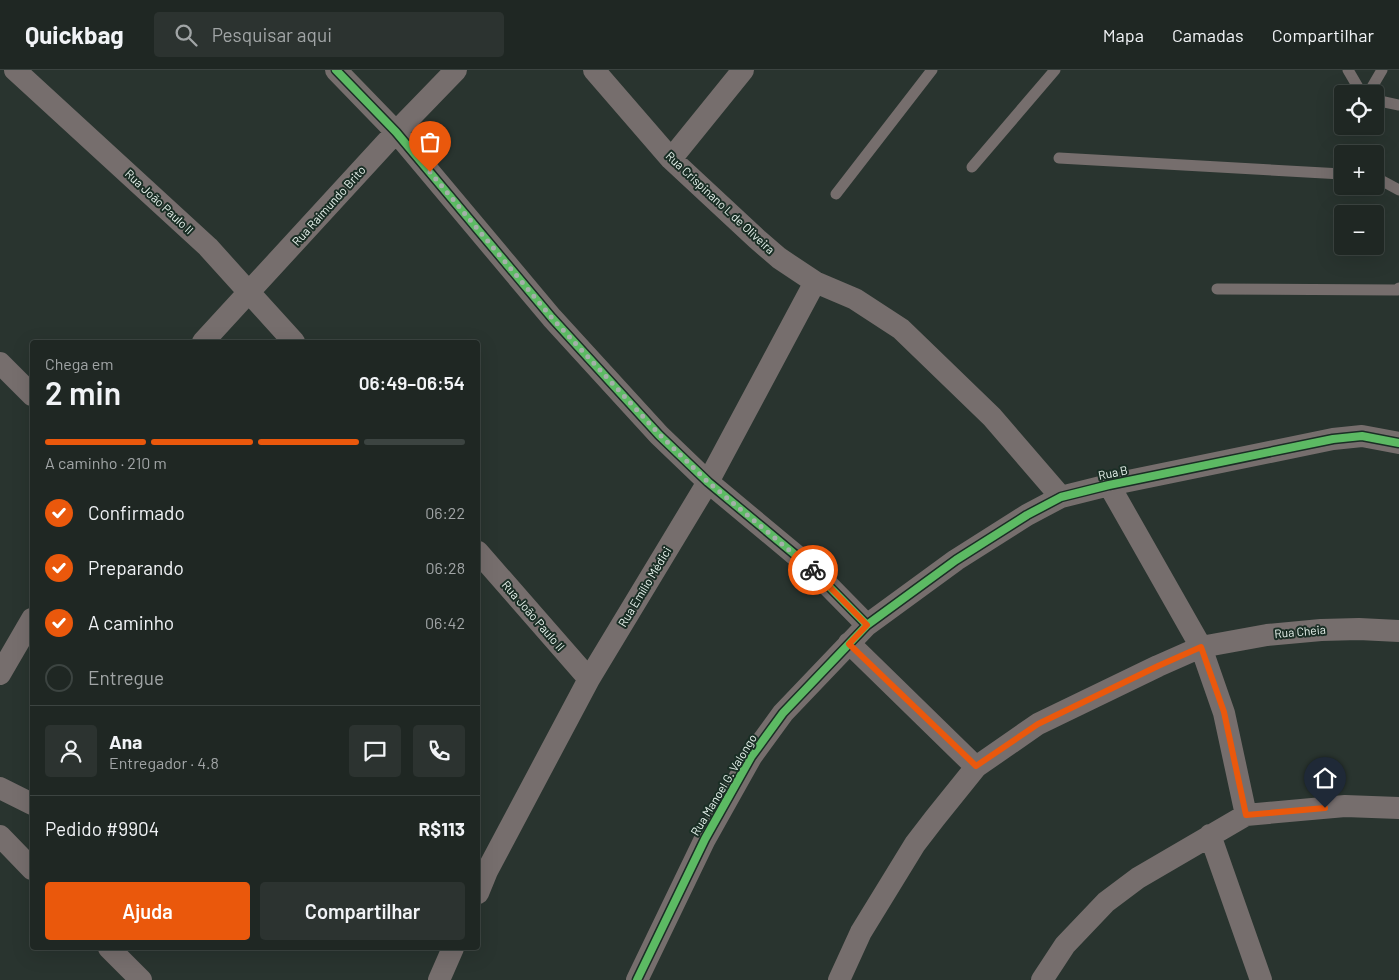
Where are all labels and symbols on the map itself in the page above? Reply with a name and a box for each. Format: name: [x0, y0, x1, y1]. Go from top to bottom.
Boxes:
pin: [409, 121, 451, 172]
street label: Rua Crispinano L de Oliveira: [663, 148, 778, 256]
street label: Rua Raimundo Brito: [289, 162, 368, 248]
street label: Rua João Paulo II: [123, 166, 197, 236]
street label: Rua B: [1097, 462, 1129, 482]
street label: Rua Emílio Médici: [615, 544, 673, 629]
courier: [788, 545, 838, 595]
street label: Rua João Paulo II: [500, 577, 568, 653]
street label: Rua Cheia: [1274, 622, 1326, 640]
street label: Rua Manoel G. Valongo: [687, 731, 759, 838]
pin: [1304, 757, 1346, 808]

